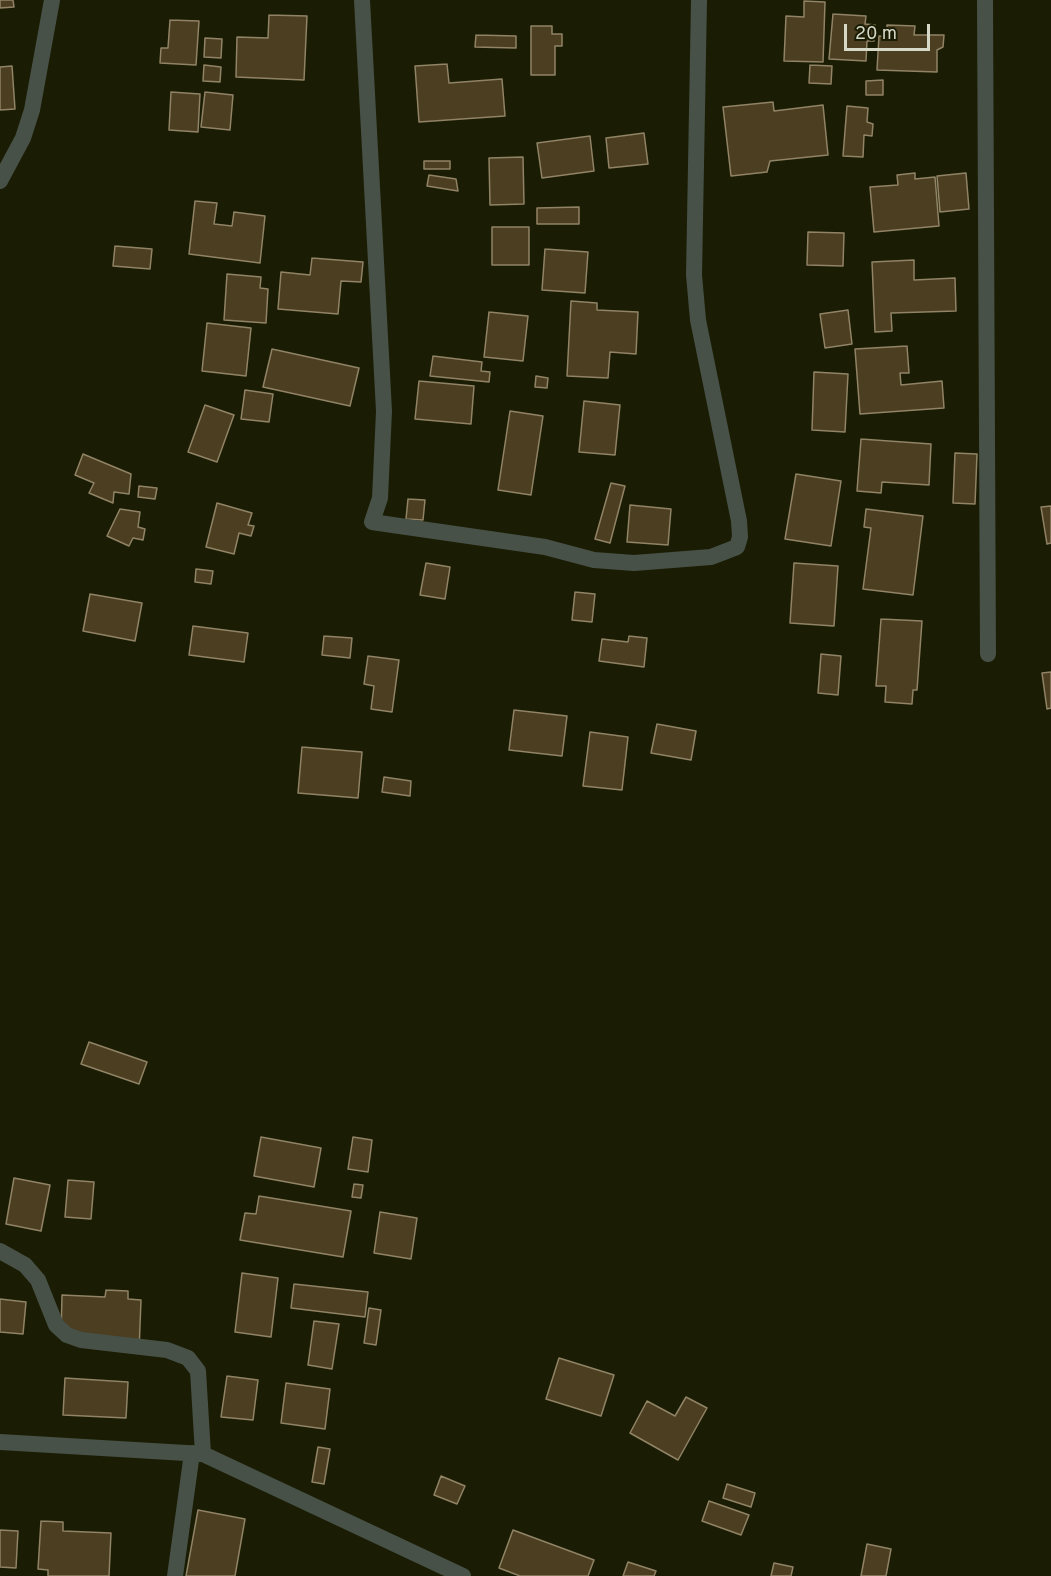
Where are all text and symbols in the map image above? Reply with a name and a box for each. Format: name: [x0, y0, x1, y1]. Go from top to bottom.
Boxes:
scale bar: [847, 12, 932, 50]
text: 20 m: [855, 23, 897, 46]

